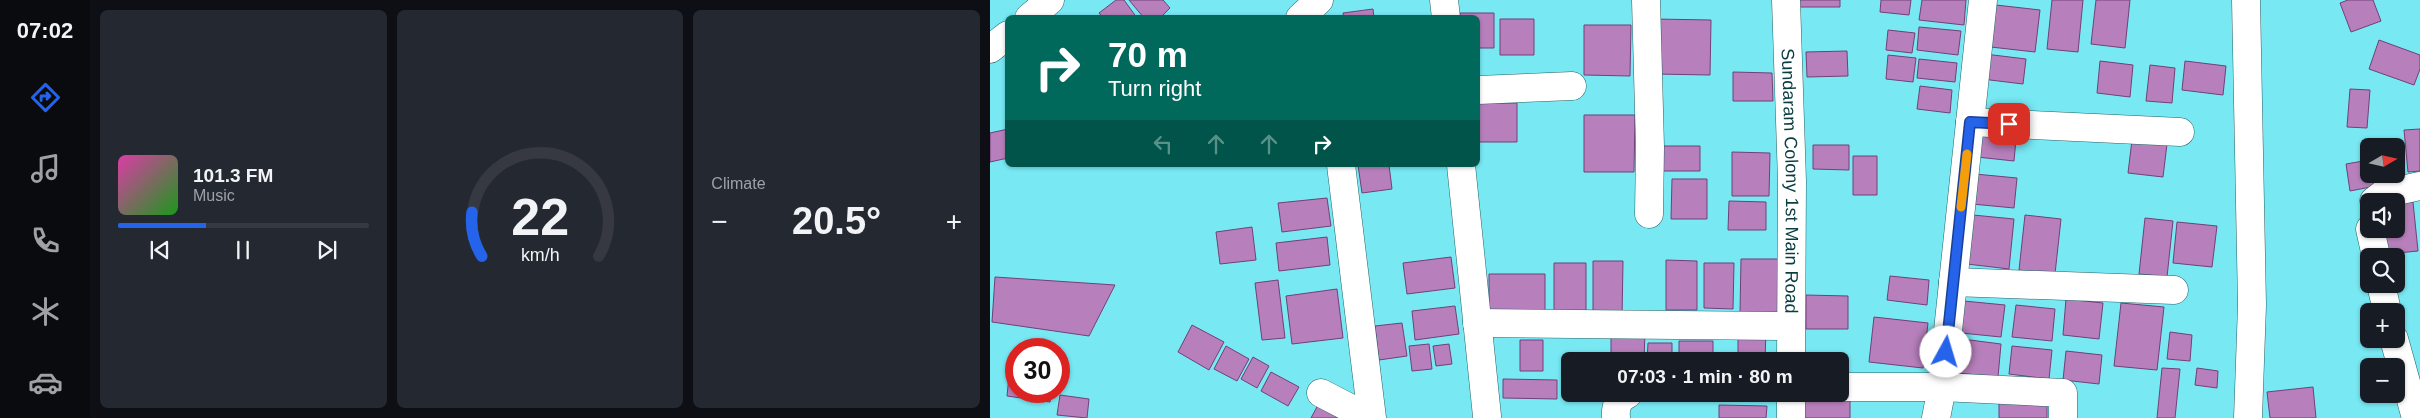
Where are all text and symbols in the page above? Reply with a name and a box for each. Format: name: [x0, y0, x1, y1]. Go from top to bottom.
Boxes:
text: 07:02: [17, 18, 73, 43]
icon: right: [1025, 35, 1090, 100]
text: 70 m: [1108, 35, 1188, 74]
street label: Sundaram Colony 1st Main Road: [1778, 48, 1802, 314]
text: Turn right: [1108, 76, 1201, 101]
icon: directions: [28, 80, 63, 115]
pin: [1988, 103, 2030, 145]
icon: arrive: [1995, 110, 2023, 138]
icon: left: [1149, 130, 1177, 158]
icon: ahead: [1202, 130, 1230, 158]
icon: ahead: [1255, 130, 1283, 158]
icon: right: [1308, 130, 1336, 158]
north arrow: [2360, 138, 2405, 182]
map controls: [2360, 138, 2405, 403]
icon: music: [28, 151, 63, 186]
text: 101.3 FM: [193, 165, 273, 186]
text: Climate: [711, 175, 766, 192]
text: Music: [193, 187, 235, 204]
text: 22: [511, 188, 569, 246]
button: sound: [2360, 193, 2405, 238]
text: 20.5°: [792, 200, 881, 242]
text: −: [711, 206, 728, 237]
text: +: [946, 206, 962, 237]
icon: phone: [28, 223, 63, 258]
icon: previous: [146, 236, 174, 264]
icon: pause: [229, 236, 257, 264]
icon: next: [313, 236, 341, 264]
text: km/h: [521, 245, 559, 265]
button: search: [2360, 248, 2405, 293]
icon: climate: [28, 294, 63, 329]
button: +: [2360, 303, 2405, 348]
position arrow: [1919, 325, 1971, 377]
speed limit sign: 30: [1005, 338, 1070, 403]
button: −: [2360, 358, 2405, 403]
icon: car: [28, 365, 63, 400]
text: 07:03 · 1 min · 80 m: [1617, 366, 1793, 387]

